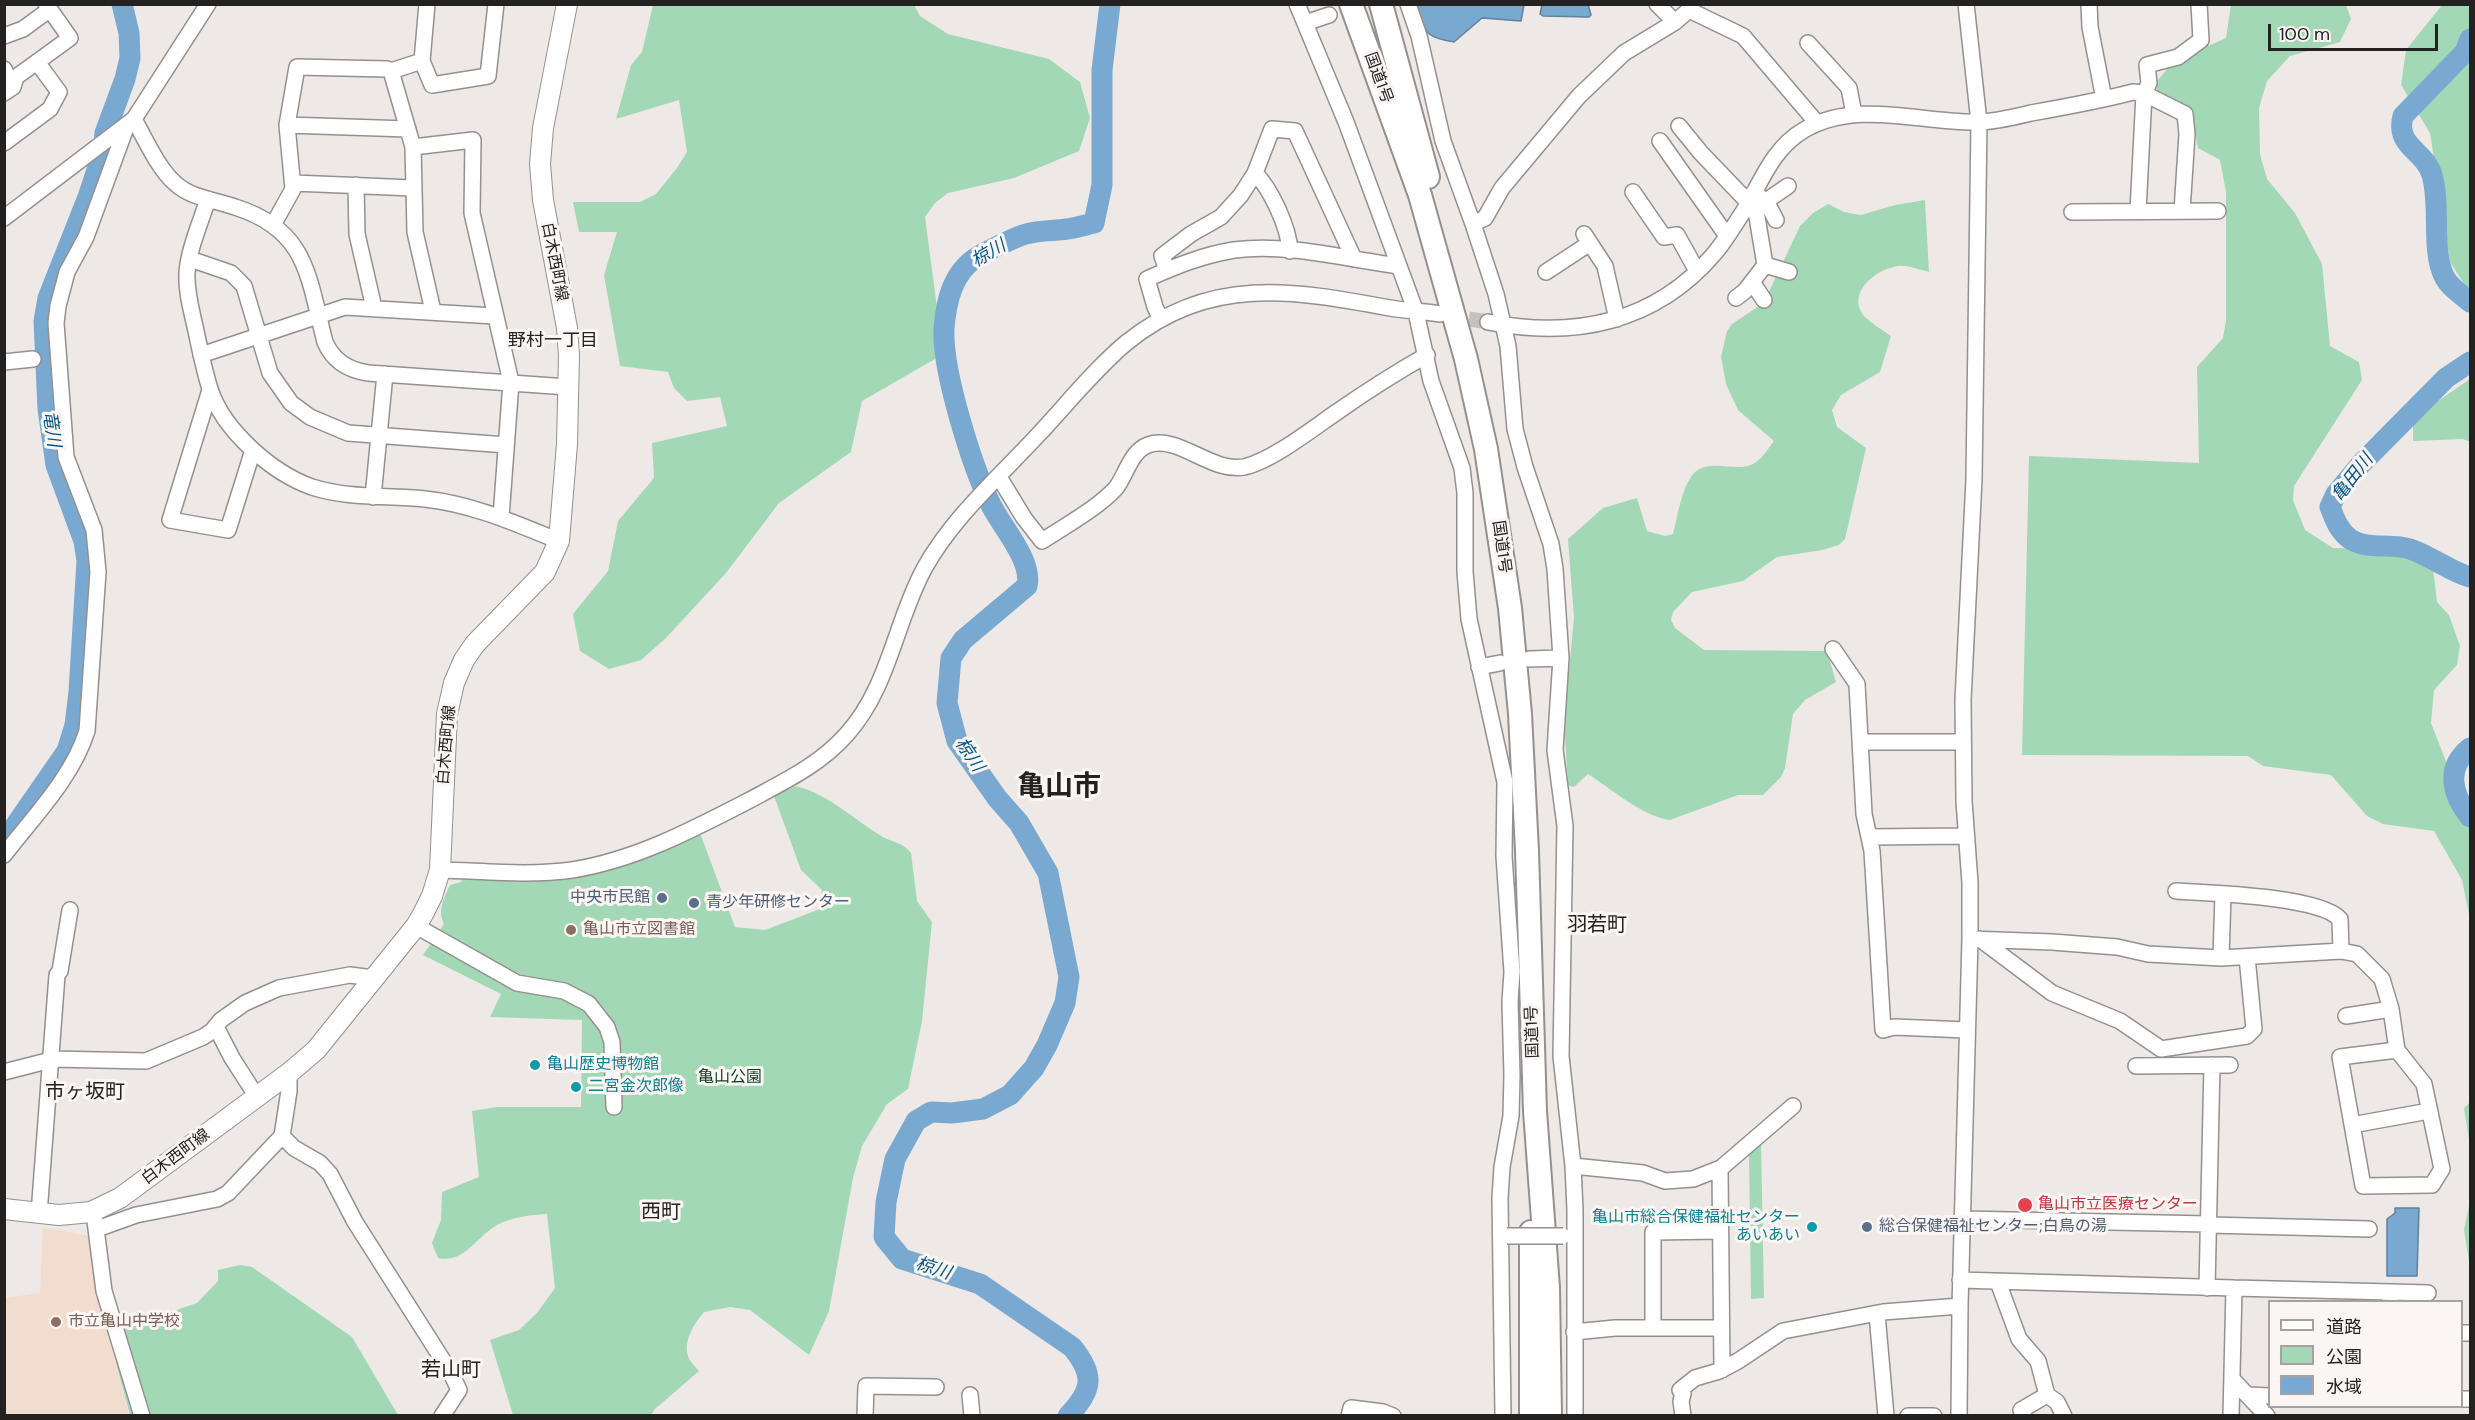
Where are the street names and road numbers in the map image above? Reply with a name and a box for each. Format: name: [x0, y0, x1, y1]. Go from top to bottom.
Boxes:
street label: 国道1号: [1360, 50, 1396, 106]
street label: 白木西町線: [537, 221, 571, 303]
street label: 国道1号: [1488, 519, 1514, 575]
street label: 白木西町線: [434, 704, 460, 786]
street label: 国道1号: [1522, 1005, 1544, 1059]
street label: 白木西町線: [138, 1125, 214, 1189]

